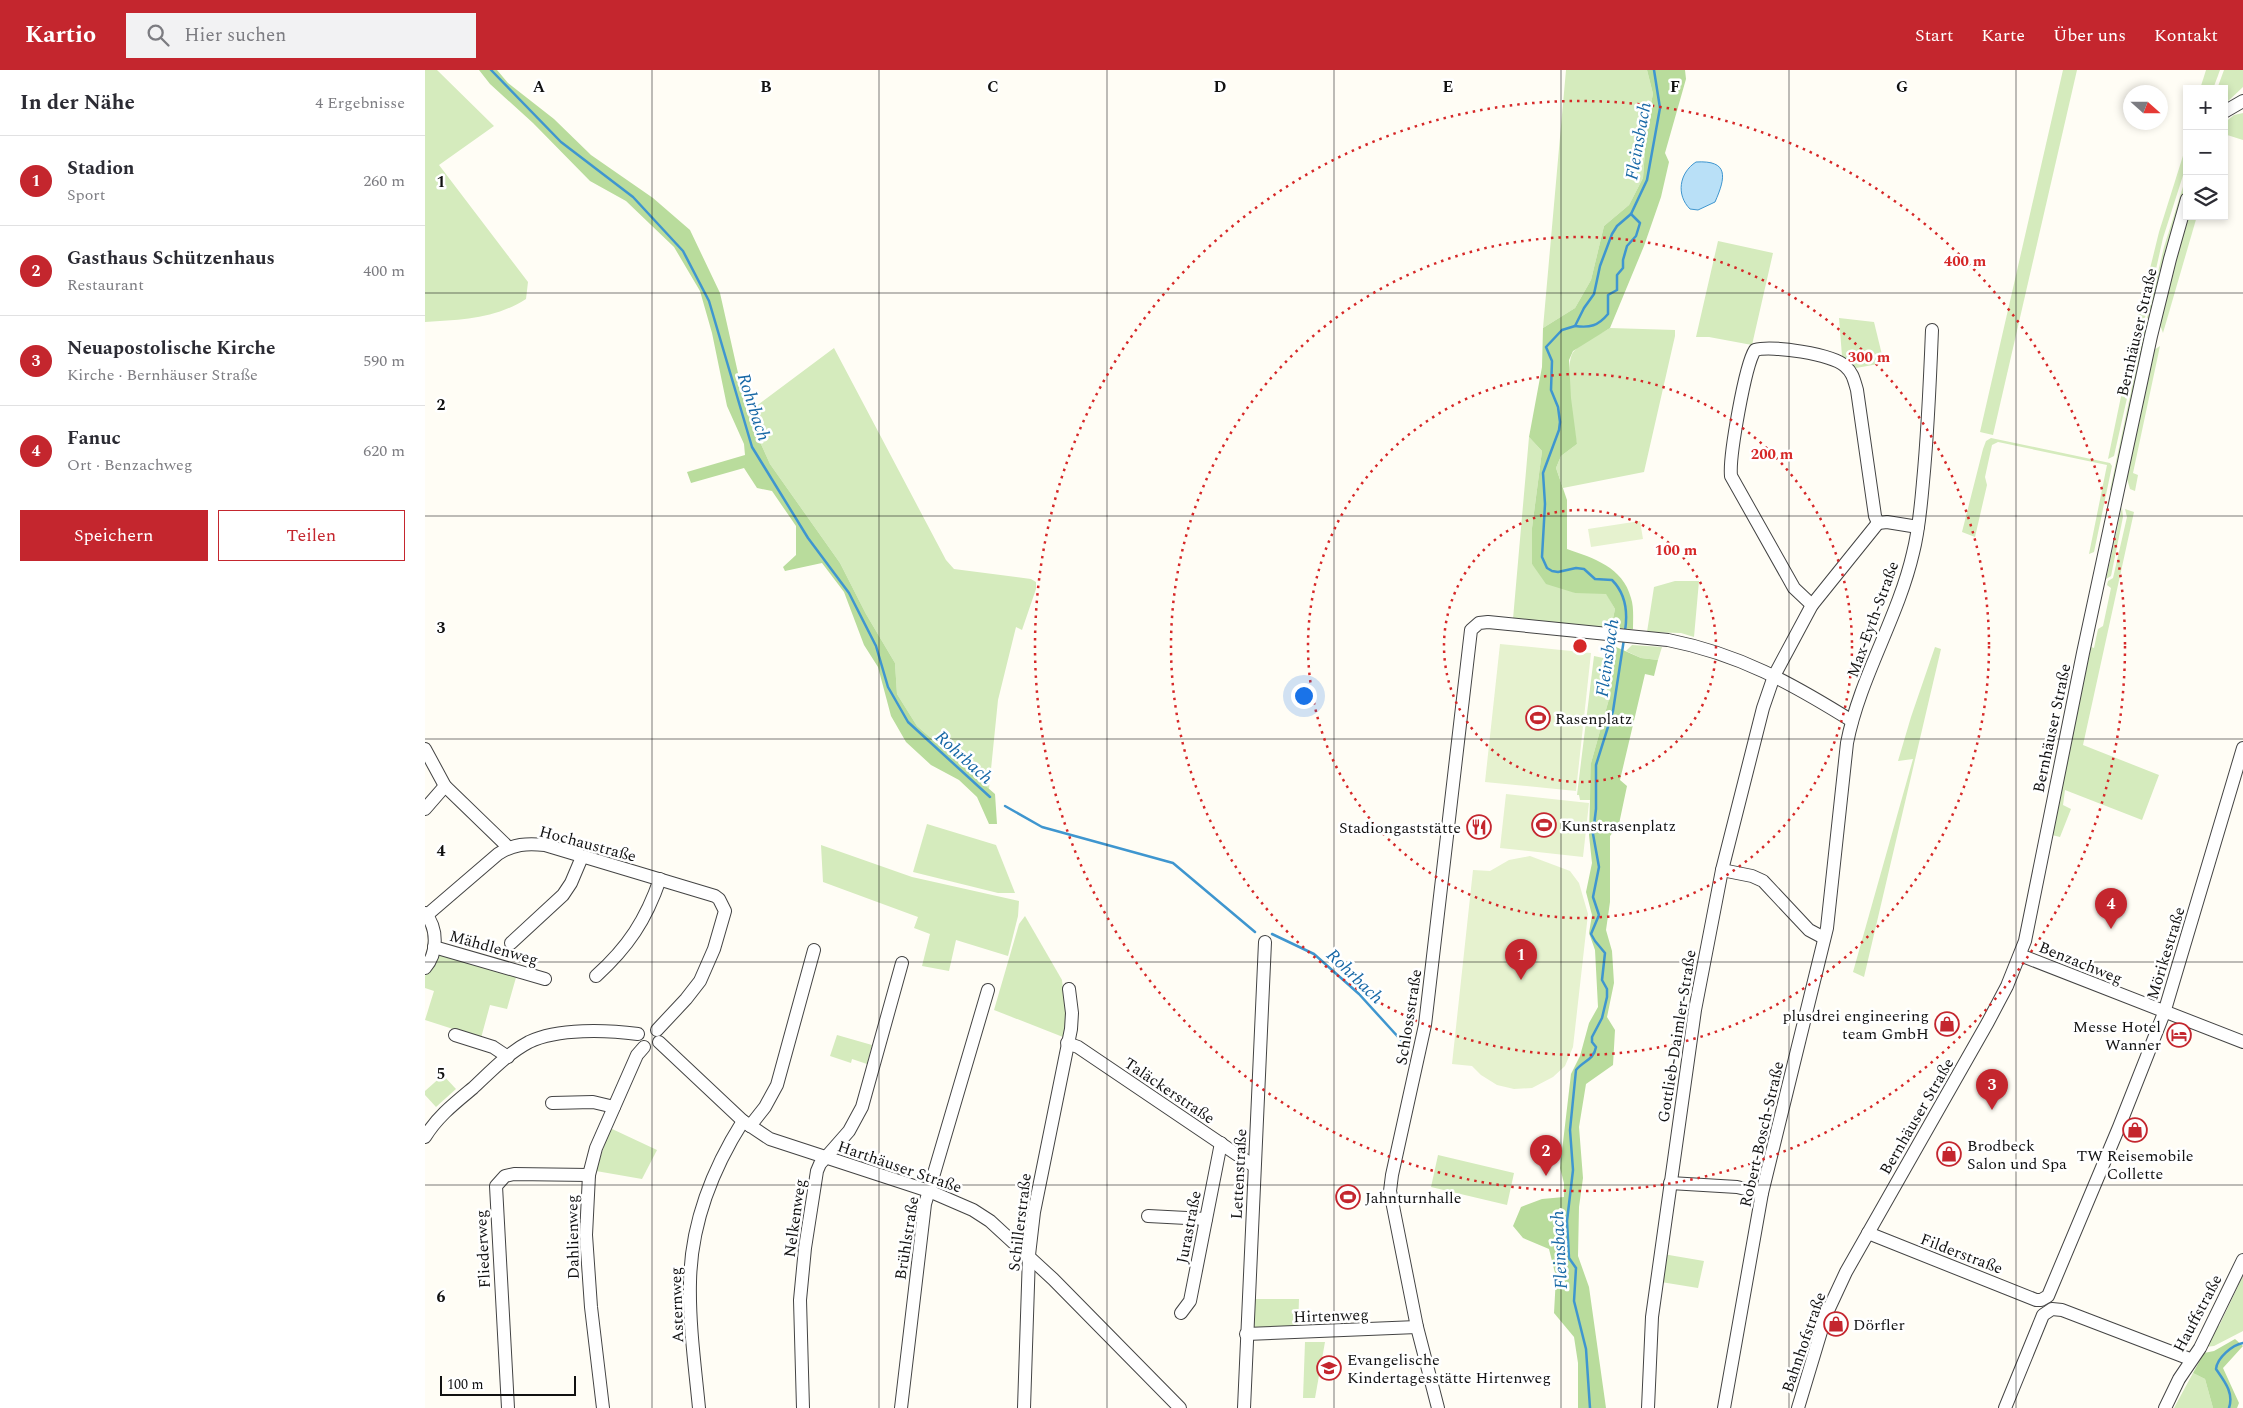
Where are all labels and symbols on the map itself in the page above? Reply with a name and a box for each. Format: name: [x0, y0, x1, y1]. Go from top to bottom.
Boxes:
text: A: [533, 75, 546, 99]
text: B: [760, 75, 772, 99]
text: C: [987, 75, 999, 99]
text: D: [1214, 75, 1227, 99]
text: E: [1443, 75, 1453, 99]
text: F: [1670, 75, 1680, 99]
text: G: [1896, 75, 1908, 99]
north arrow: [2123, 85, 2168, 130]
water label: Fleinsbach: [1618, 100, 1659, 182]
text: 1: [437, 170, 445, 194]
text: 400 m: [1944, 250, 1987, 273]
street label: Bernhäuser Straße: [2111, 266, 2163, 399]
text: 300 m: [1848, 346, 1891, 369]
water label: Rohrbach: [730, 370, 777, 445]
text: 2: [437, 393, 446, 417]
text: 200 m: [1751, 443, 1794, 466]
text: 100 m: [1655, 539, 1698, 562]
street label: Max-Eyth-Straße: [1841, 558, 1905, 681]
text: 3: [437, 616, 446, 640]
water label: Fleinsbach: [1589, 617, 1626, 699]
centre of rings: [1571, 637, 1589, 655]
street label: Bernhäuser Straße: [2027, 661, 2077, 795]
your location: [1291, 683, 1317, 709]
sports icon: Rasenplatz: [1525, 705, 1551, 731]
place label: Rasenplatz: [1555, 707, 1633, 731]
water label: Rohrbach: [929, 724, 999, 791]
sports icon: Kunstrasenplatz: [1531, 812, 1557, 838]
restaurant icon: Stadiongaststätte: [1466, 814, 1492, 840]
place label: Kunstrasenplatz: [1561, 814, 1676, 838]
place label: Stadiongaststätte: [1339, 816, 1461, 840]
street label: Hochaustraße: [536, 819, 639, 868]
text: 4: [437, 839, 446, 863]
pin: 4: [2095, 888, 2127, 929]
street label: Mörikestraße: [2140, 904, 2191, 1003]
street label: Mähdlenweg: [446, 924, 541, 972]
street label: Benzachweg: [2035, 935, 2126, 991]
pin: 1: [1505, 939, 1537, 980]
water label: Rohrbach: [1320, 942, 1389, 1010]
street label: Gottlieb-Daimler-Straße: [1651, 948, 1703, 1124]
street label: Schlossstraße: [1390, 967, 1428, 1067]
place label: plusdrei engineering team GmbH: [1782, 1004, 1929, 1046]
shop icon: plusdrei engineering team GmbH: [1934, 1011, 1960, 1037]
place label: Messe Hotel Wanner: [2073, 1015, 2161, 1057]
hotel icon: Messe Hotel Wanner: [2166, 1022, 2192, 1048]
street label: Taläckerstraße: [1119, 1051, 1220, 1130]
street label: Bernhäuser Straße: [1874, 1054, 1960, 1179]
street label: Robert-Bosch-Straße: [1734, 1059, 1790, 1210]
text: 5: [437, 1062, 445, 1086]
pin: 3: [1976, 1069, 2008, 1110]
shop icon: TW Reisemobile Collette: [2122, 1117, 2148, 1143]
street label: Lettenstraße: [1225, 1128, 1253, 1220]
street label: Harthäuser Straße: [834, 1134, 965, 1199]
place label: Brodbeck Salon und Spa: [1967, 1134, 2067, 1176]
pin: 2: [1530, 1135, 1562, 1176]
shop icon: Brodbeck Salon und Spa: [1936, 1141, 1962, 1167]
place label: TW Reisemobile Collette: [2076, 1144, 2194, 1186]
street label: Schillerstraße: [1002, 1172, 1038, 1272]
street label: Nelkenweg: [778, 1177, 812, 1259]
sports icon: Jahnturnhalle: [1335, 1184, 1361, 1210]
place label: Jahnturnhalle: [1365, 1186, 1462, 1210]
street label: Jurastraße: [1170, 1189, 1208, 1266]
street label: Dahlienweg: [560, 1194, 586, 1279]
street label: Brühlstraße: [889, 1195, 925, 1282]
street label: Fliederweg: [469, 1209, 497, 1289]
water label: Fleinsbach: [1544, 1210, 1575, 1290]
street label: Filderstraße: [1917, 1227, 2006, 1281]
street label: Asternweg: [664, 1267, 690, 1343]
street label: Hauffstraße: [2167, 1270, 2228, 1357]
text: 6: [437, 1285, 446, 1309]
street label: Bahnhofstraße: [1776, 1289, 1832, 1396]
street label: Hirtenweg: [1293, 1303, 1369, 1329]
shop icon: Dörfler: [1823, 1311, 1849, 1337]
place label: Dörfler: [1853, 1313, 1905, 1337]
place label: Evangelische Kindertagesstätte Hirtenweg: [1347, 1348, 1551, 1390]
school or university icon: Evangelische Kindertagesstätte Hirtenweg: [1316, 1355, 1342, 1381]
scale bar: [440, 1373, 576, 1396]

